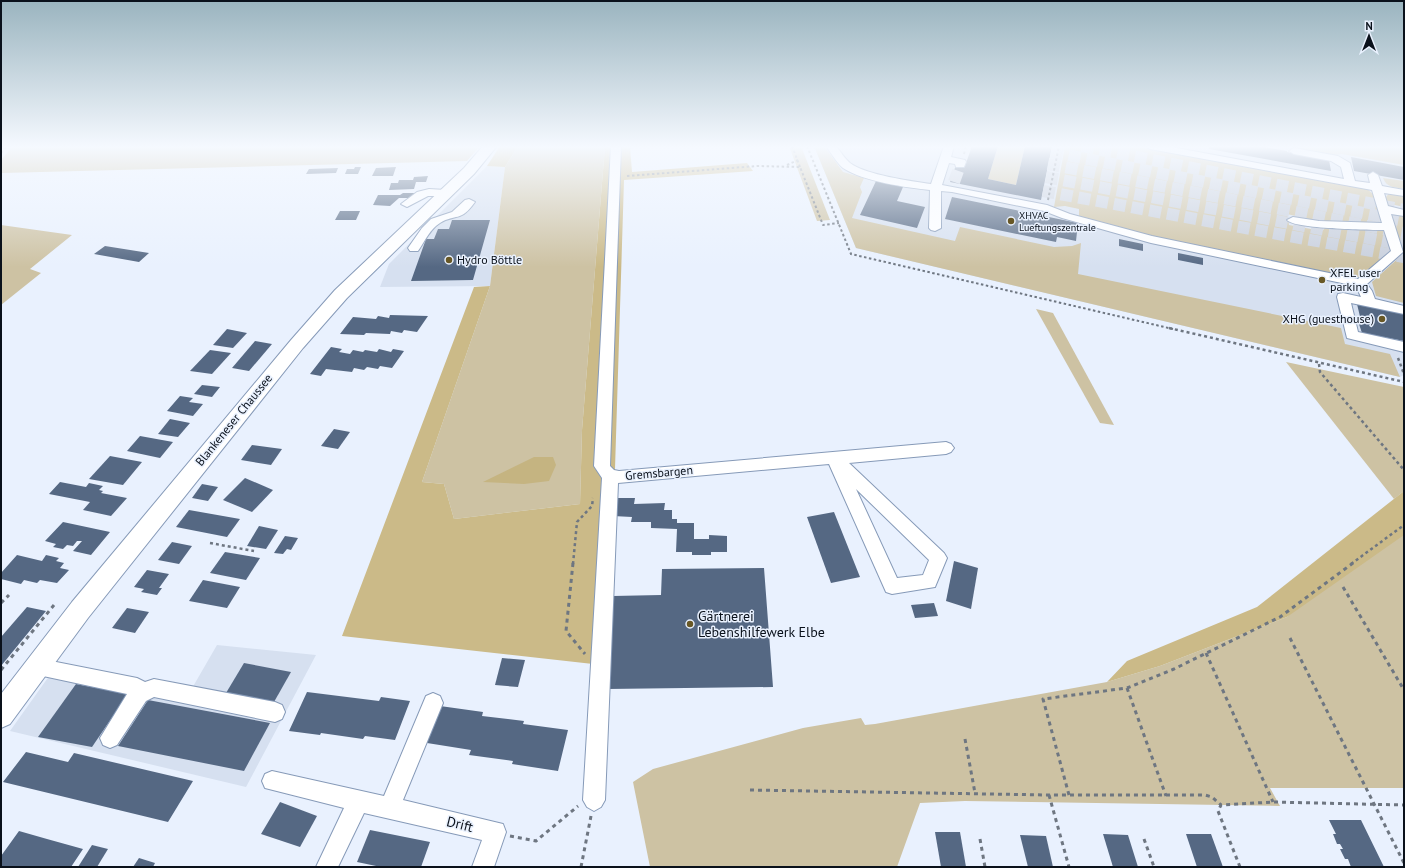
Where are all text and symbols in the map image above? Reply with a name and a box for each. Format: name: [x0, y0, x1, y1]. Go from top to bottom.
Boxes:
north arrow: [1349, 16, 1389, 56]
text: N: [1365, 19, 1373, 33]
place label: XHVAC Lueftungszentrale: [1019, 209, 1096, 234]
marker: XHVAC Lueftungszentrale: [1006, 216, 1016, 226]
place label: Hydro Böttle: [457, 252, 522, 267]
marker: Hydro Böttle: [444, 255, 454, 265]
place label: XFEL user parking: [1330, 265, 1381, 294]
marker: XFEL user parking: [1317, 275, 1327, 285]
place label: XHG (guesthouse): [1283, 311, 1374, 326]
marker: XHG (guesthouse): [1377, 314, 1387, 324]
street label: Blankeneser Chaussee: [192, 371, 275, 469]
street label: Gremsbargen: [624, 462, 693, 483]
place label: Gärtnerei Lebenshilfewerk Elbe: [698, 607, 825, 641]
marker: Gärtnerei Lebenshilfewerk Elbe: [685, 619, 695, 629]
street label: Drift: [445, 812, 475, 836]

